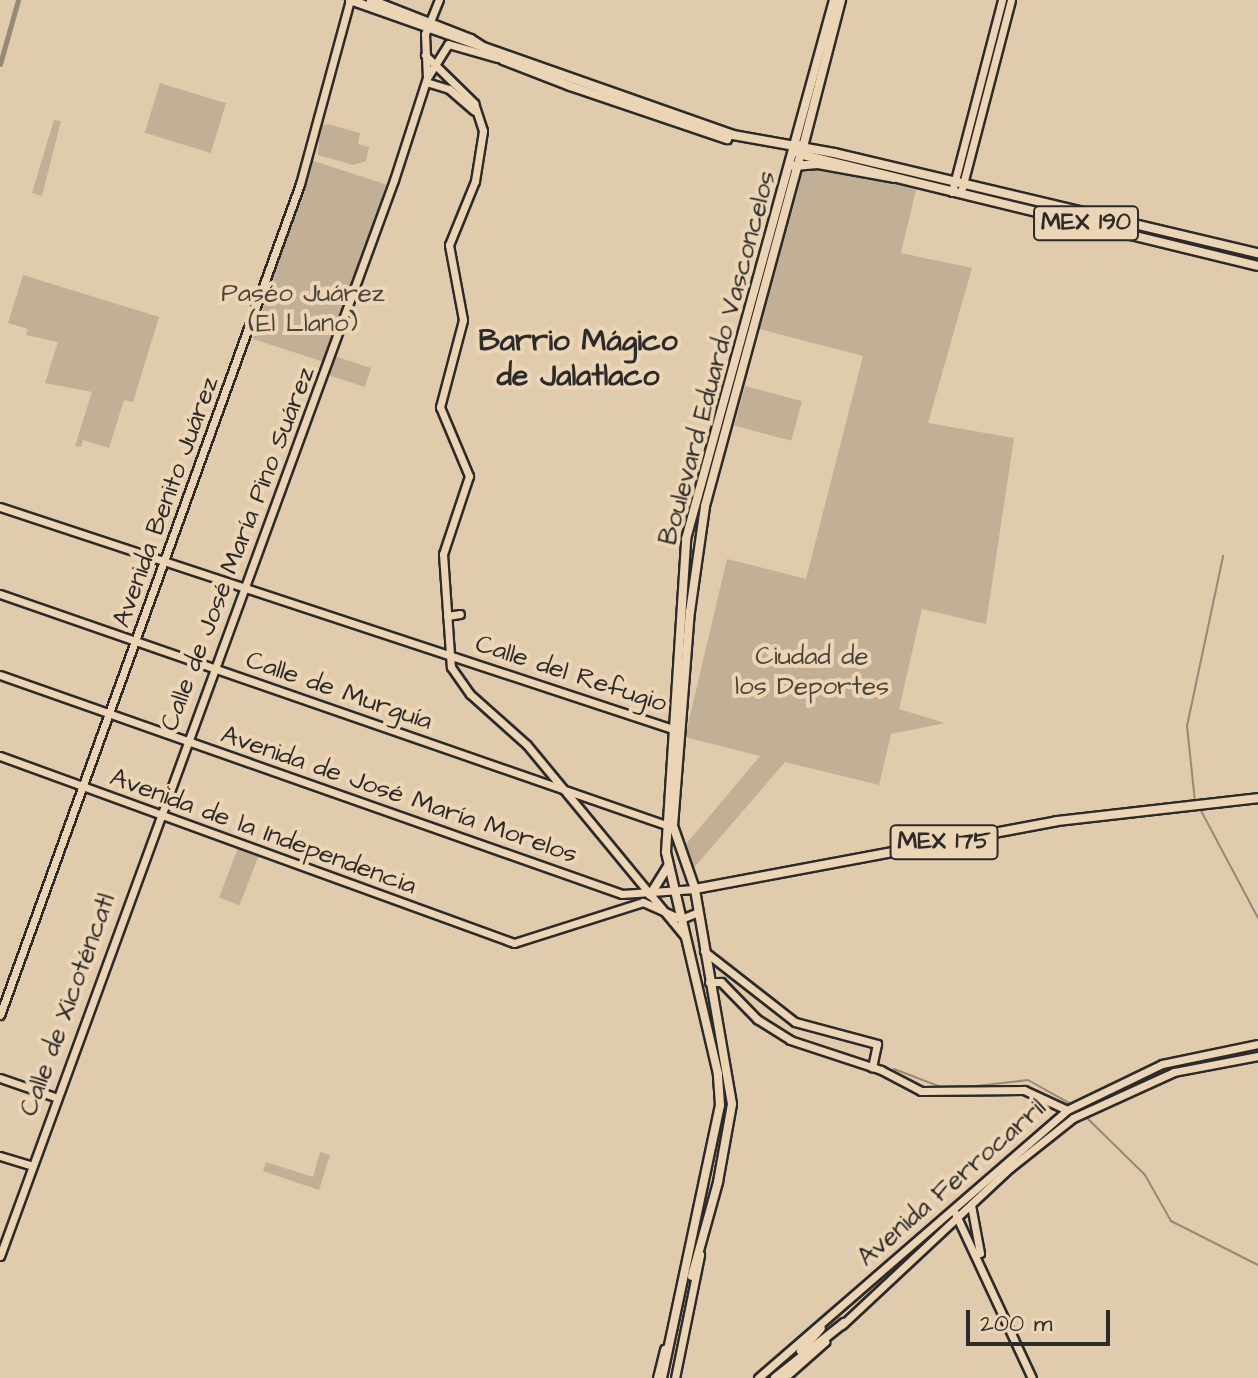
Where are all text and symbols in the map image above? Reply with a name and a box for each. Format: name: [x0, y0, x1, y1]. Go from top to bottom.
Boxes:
street label: Boulevard Eduardo Vasconcelos: [653, 168, 783, 548]
road number: MEX 190: [1032, 203, 1140, 243]
park label: Paséo Juárez (El Llano): [221, 278, 385, 340]
district label: Barrio Mágico de Jalatlaco: [478, 323, 678, 394]
street label: Calle de José María Pino Suárez: [154, 362, 322, 736]
street label: Avenida Benito Juárez: [106, 372, 226, 632]
street label: Calle del Refugio: [471, 628, 671, 720]
park label: Ciudad de los Deportes: [735, 641, 889, 702]
street label: Calle de Murguía: [242, 645, 436, 737]
street label: Avenida de José María Morelos: [217, 719, 581, 871]
street label: Avenida de la Independencia: [106, 762, 420, 902]
road number: MEX 175: [888, 822, 1000, 862]
street label: Calle de Xicoténcatl: [13, 889, 123, 1121]
street label: Avenida Ferrocarril: [851, 1093, 1053, 1273]
scale bar: [970, 1294, 1114, 1344]
text: 200 m: [980, 1307, 1052, 1341]

